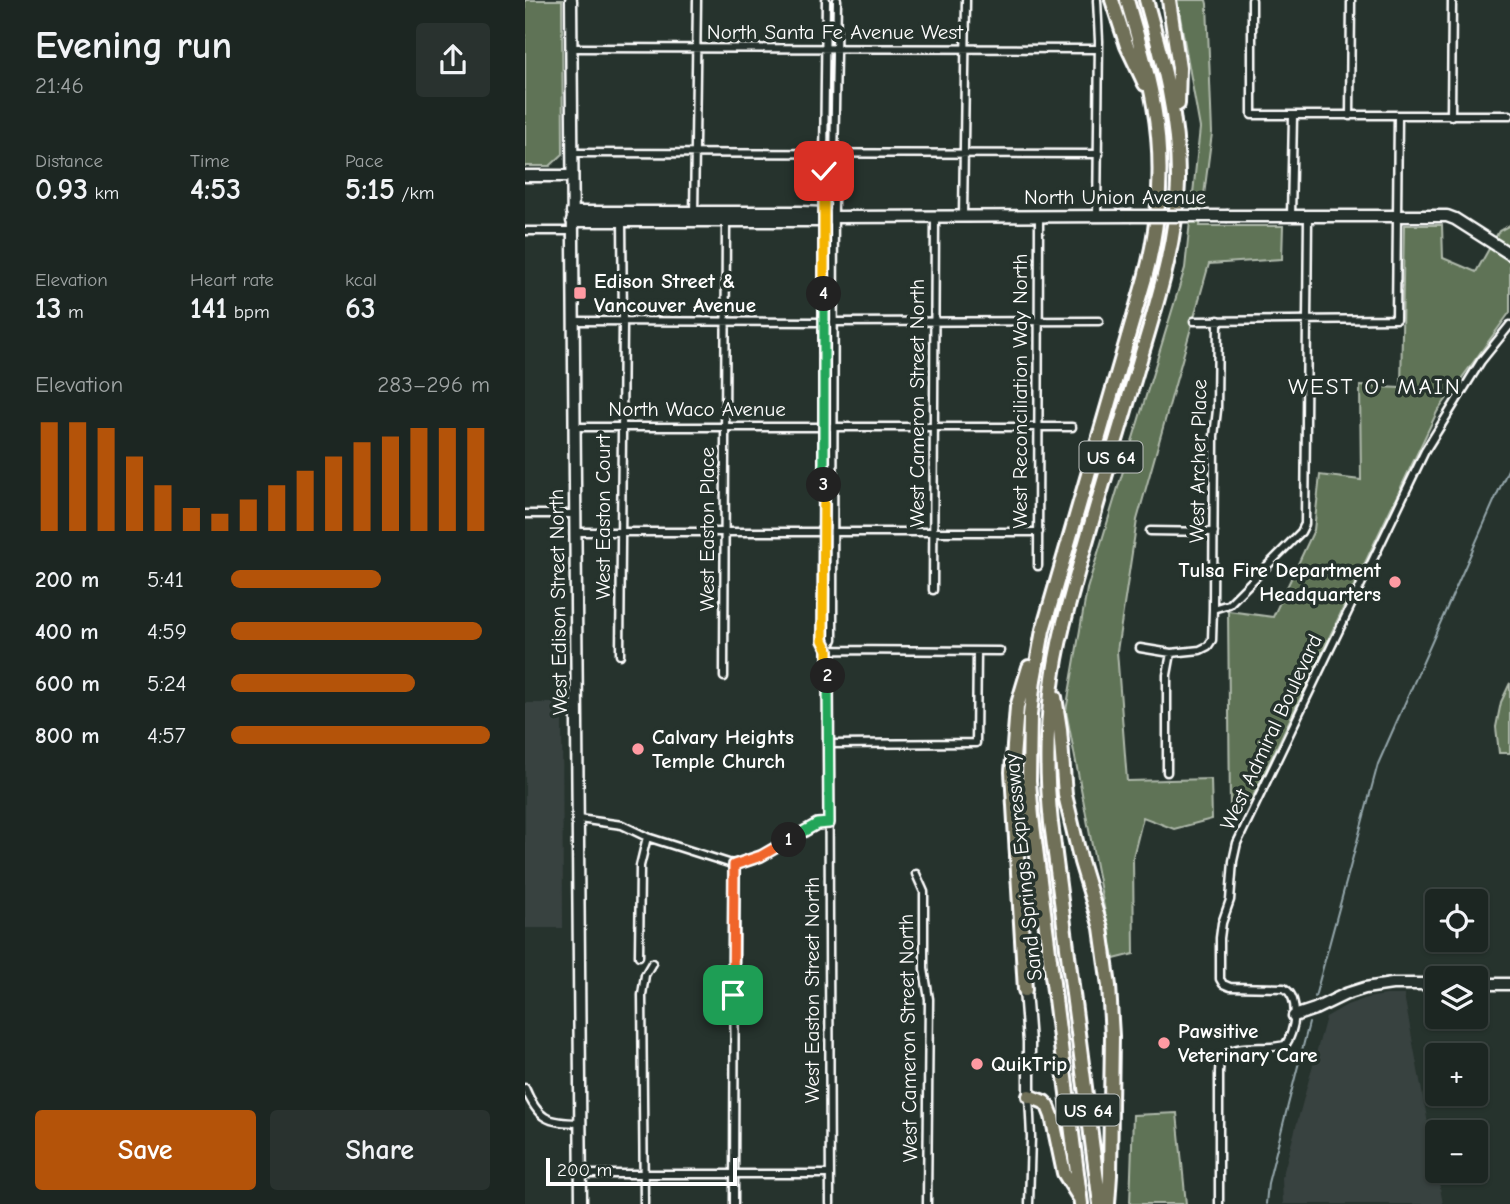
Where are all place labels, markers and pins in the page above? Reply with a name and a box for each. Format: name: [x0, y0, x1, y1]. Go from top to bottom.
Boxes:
pin: [794, 141, 854, 201]
place label: Edison Street & Vancouver Avenue: [594, 269, 756, 317]
pin: 4: [807, 276, 841, 312]
marker: Edison Street & Vancouver Avenue: [572, 285, 588, 301]
pin: 3: [807, 468, 841, 503]
place label: Tulsa Fire Department Headquarters: [1178, 558, 1382, 606]
marker: Tulsa Fire Department Headquarters: [1387, 574, 1403, 590]
pin: 2: [811, 658, 845, 694]
place label: Calvary Heights Temple Church: [652, 725, 794, 773]
marker: Calvary Heights Temple Church: [630, 741, 646, 757]
pin: 1: [771, 822, 807, 858]
pin: [703, 965, 763, 1025]
place label: Pawsitive Veterinary Care: [1178, 1019, 1318, 1067]
marker: Pawsitive Veterinary Care: [1156, 1035, 1172, 1051]
place label: QuikTrip: [991, 1052, 1067, 1076]
marker: QuikTrip: [969, 1056, 985, 1072]

